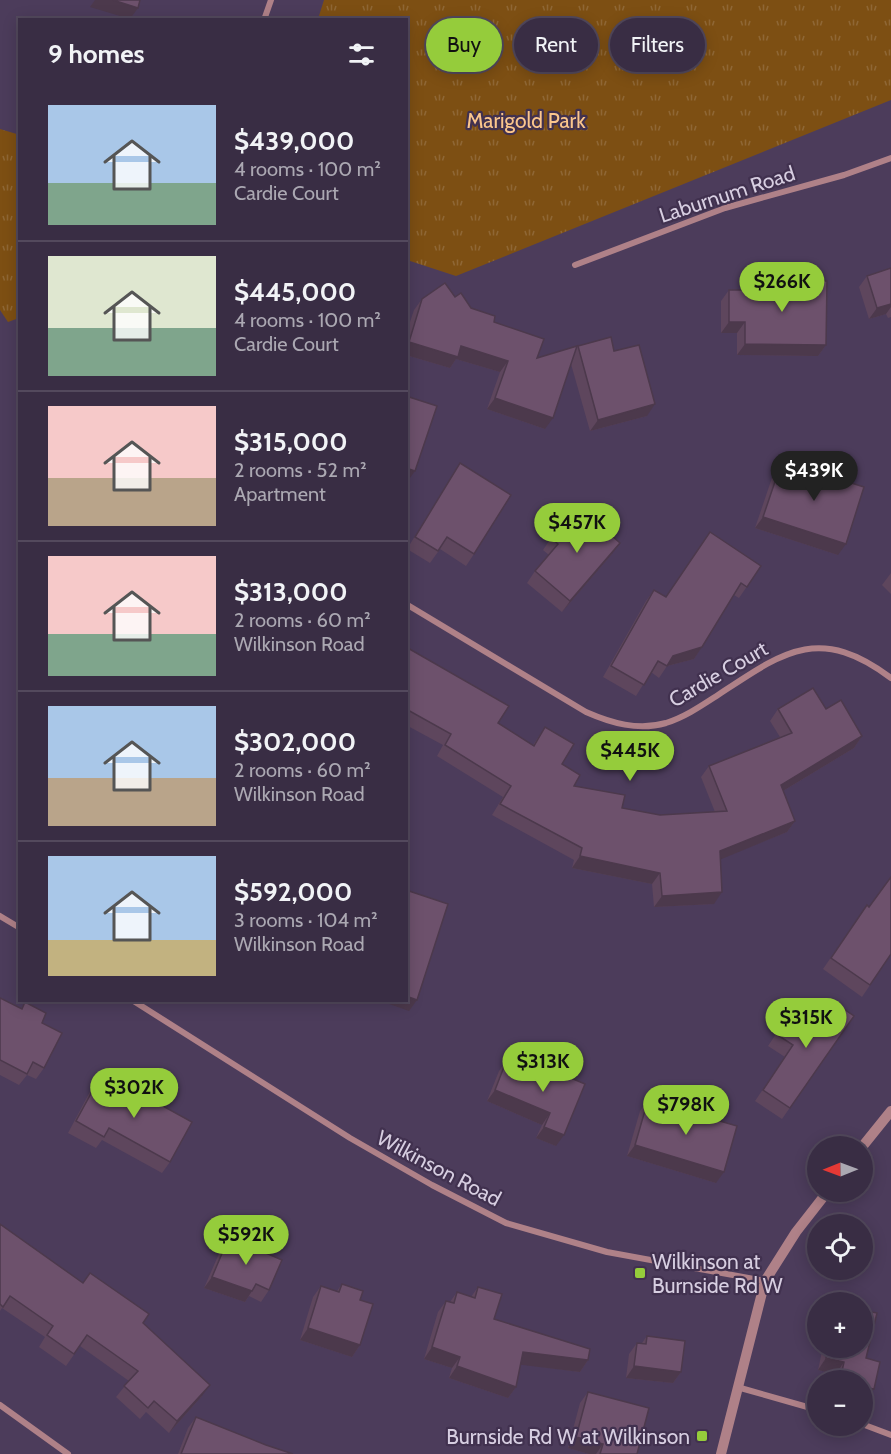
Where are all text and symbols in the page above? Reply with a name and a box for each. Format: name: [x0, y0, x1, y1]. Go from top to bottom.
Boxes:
chip: Buy: [426, 18, 502, 72]
chip: Rent: [514, 18, 598, 72]
chip: Filters: [610, 18, 705, 72]
text: 9 homes: [48, 38, 145, 70]
icon: filters: [345, 38, 378, 71]
park label: Marigold Park: [466, 108, 586, 133]
text: $439,000: [234, 125, 354, 157]
icon: home: [96, 129, 168, 201]
text: 4 rooms · 100 m²: [234, 157, 381, 181]
street label: Laburnum Road: [656, 160, 798, 228]
text: Cardie Court: [234, 181, 339, 205]
pin: $266K: [740, 262, 824, 313]
text: $266K: [753, 269, 811, 293]
text: $445,000: [234, 276, 356, 308]
icon: home: [96, 280, 168, 352]
text: 4 rooms · 100 m²: [234, 308, 381, 332]
text: Cardie Court: [234, 332, 339, 356]
text: $315,000: [234, 426, 348, 458]
icon: home: [96, 430, 168, 502]
pin: $439K: [772, 451, 856, 502]
text: 2 rooms · 52 m²: [234, 458, 367, 482]
text: $439K: [785, 458, 843, 482]
text: Apartment: [234, 482, 326, 506]
pin: $457K: [535, 503, 619, 554]
text: $457K: [548, 510, 606, 534]
text: $313,000: [234, 576, 348, 608]
icon: home: [96, 580, 168, 652]
text: 2 rooms · 60 m²: [234, 608, 371, 632]
text: Wilkinson Road: [234, 632, 365, 656]
street label: Cardie Court: [664, 636, 772, 712]
text: $302,000: [234, 726, 356, 758]
icon: home: [96, 730, 168, 802]
pin: $445K: [588, 731, 672, 782]
text: $445K: [600, 738, 660, 762]
text: 2 rooms · 60 m²: [234, 758, 371, 782]
text: Wilkinson Road: [234, 782, 365, 806]
text: $592,000: [234, 876, 352, 908]
icon: home: [96, 880, 168, 952]
text: 3 rooms · 104 m²: [234, 908, 378, 932]
text: Wilkinson Road: [234, 932, 365, 956]
pin: $315K: [764, 998, 848, 1049]
text: $315K: [779, 1005, 833, 1029]
pin: $313K: [501, 1042, 585, 1093]
text: $313K: [516, 1049, 570, 1073]
pin: $302K: [92, 1068, 176, 1119]
text: $302K: [104, 1075, 164, 1099]
pin: $798K: [644, 1085, 728, 1136]
text: $798K: [657, 1092, 715, 1116]
street label: Wilkinson Road: [373, 1125, 505, 1211]
north arrow: [807, 1136, 873, 1202]
map controls: [807, 1136, 873, 1436]
button: locate: [807, 1214, 873, 1280]
pin: $592K: [204, 1215, 288, 1266]
text: $592K: [218, 1222, 274, 1246]
place label: Wilkinson at Burnside Rd W: [652, 1249, 783, 1298]
marker: Wilkinson at Burnside Rd W: [633, 1266, 647, 1280]
button: +: [807, 1292, 873, 1358]
button: −: [807, 1370, 873, 1436]
place label: Burnside Rd W at Wilkinson: [446, 1424, 690, 1449]
marker: Burnside Rd W at Wilkinson: [695, 1429, 709, 1443]

